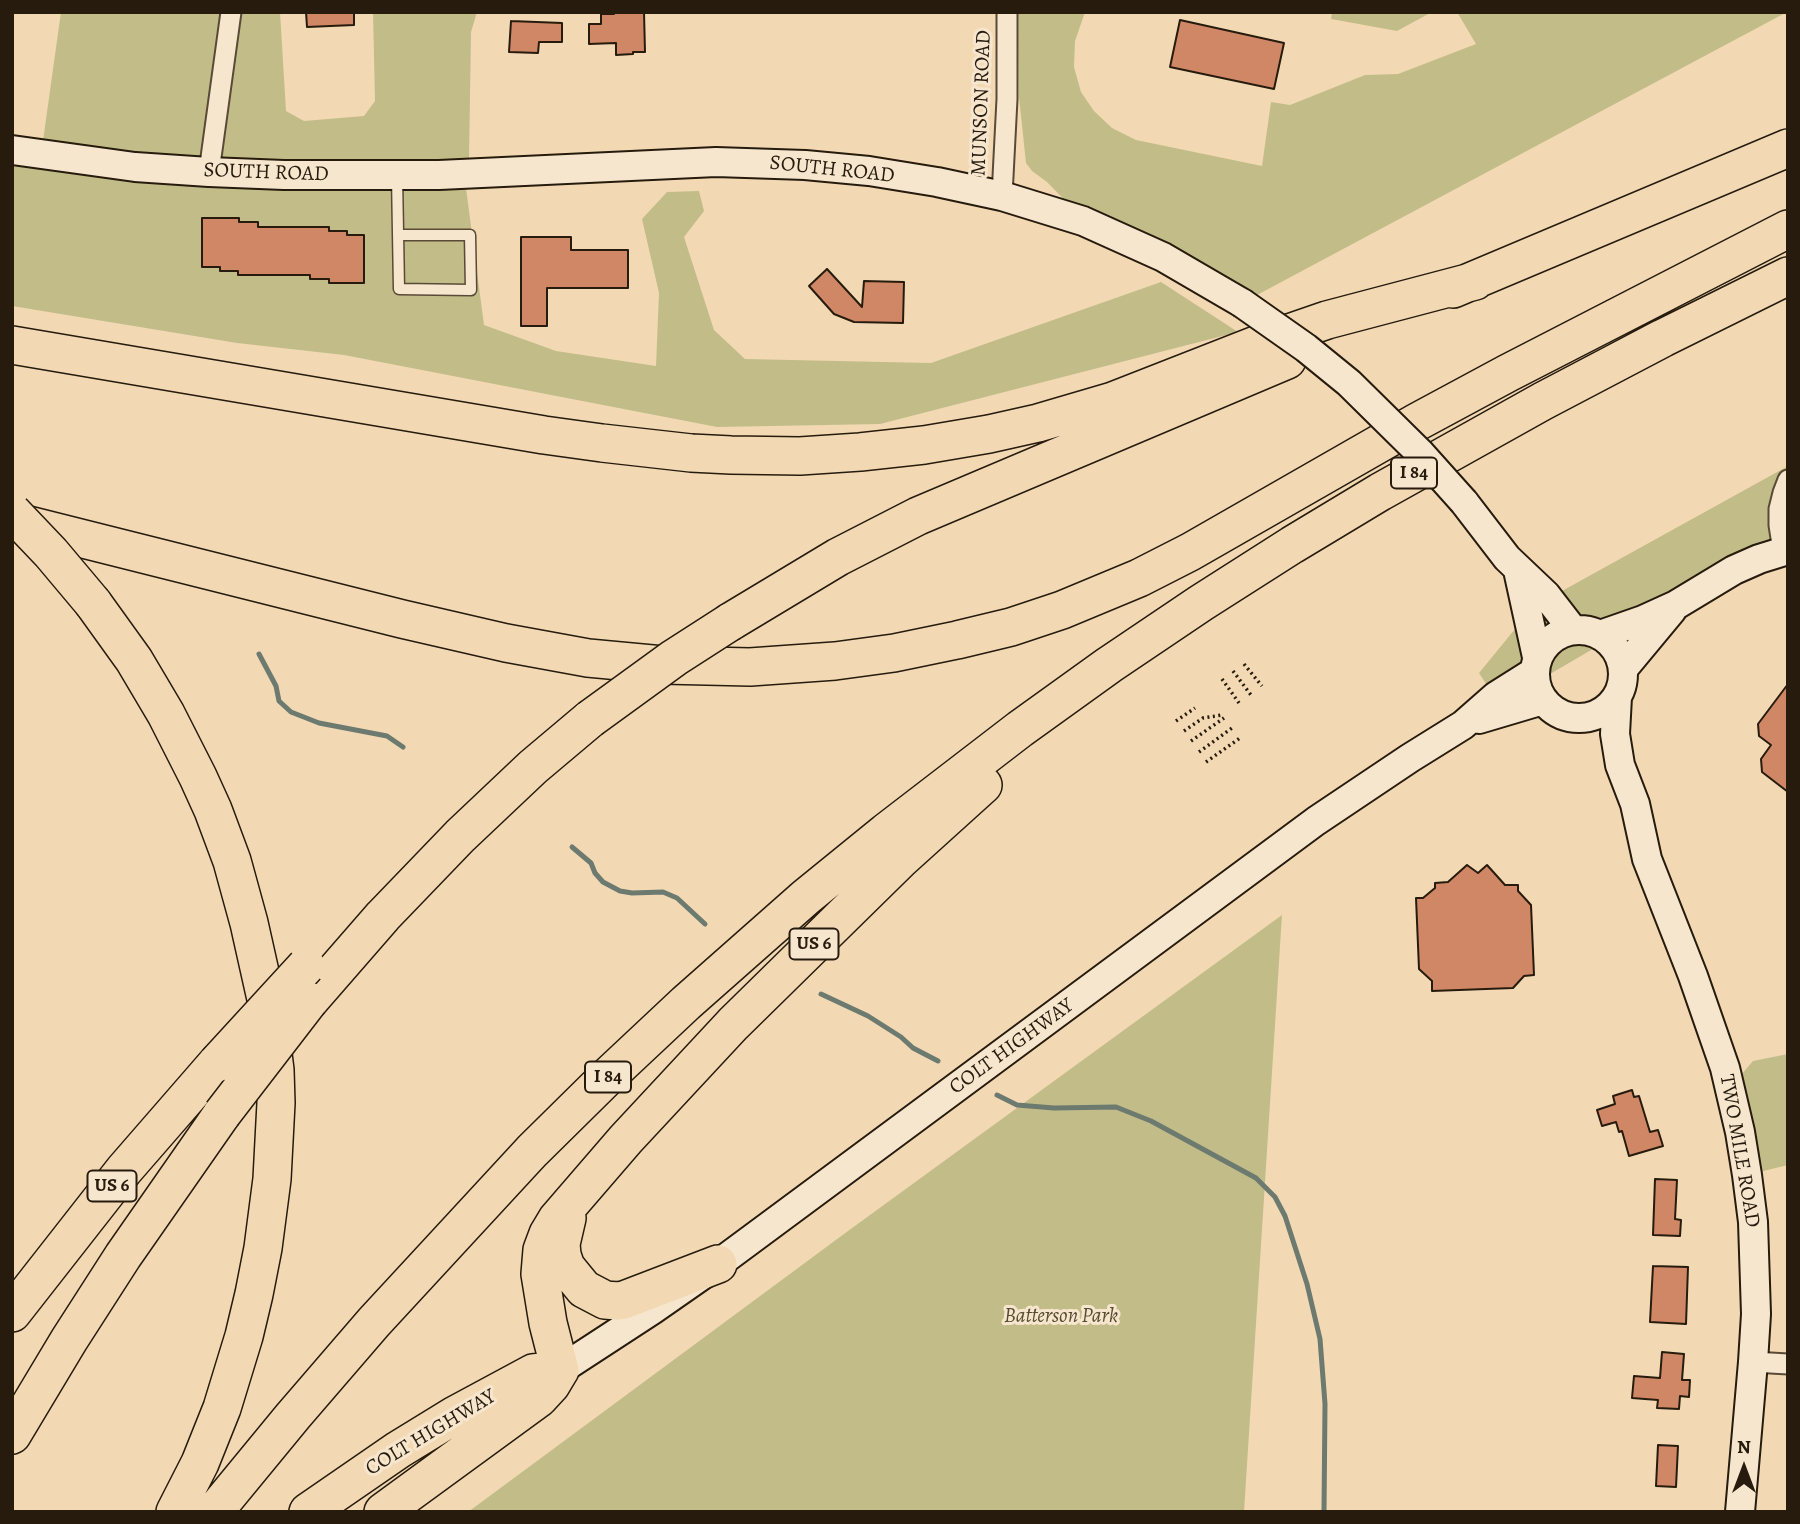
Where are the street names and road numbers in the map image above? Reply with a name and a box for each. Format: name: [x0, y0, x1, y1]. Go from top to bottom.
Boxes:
street label: MUNSON ROAD: [967, 30, 997, 176]
street label: SOUTH ROAD: [768, 151, 896, 189]
street label: SOUTH ROAD: [203, 158, 329, 188]
road number: I 84: [1391, 458, 1437, 488]
road number: US 6: [790, 928, 838, 960]
street label: COLT HIGHWAY: [945, 993, 1079, 1101]
road number: I 84: [585, 1062, 631, 1092]
street label: TWO MILE ROAD: [1713, 1072, 1765, 1230]
road number: US 6: [88, 1170, 136, 1202]
street label: COLT HIGHWAY: [361, 1384, 501, 1482]

